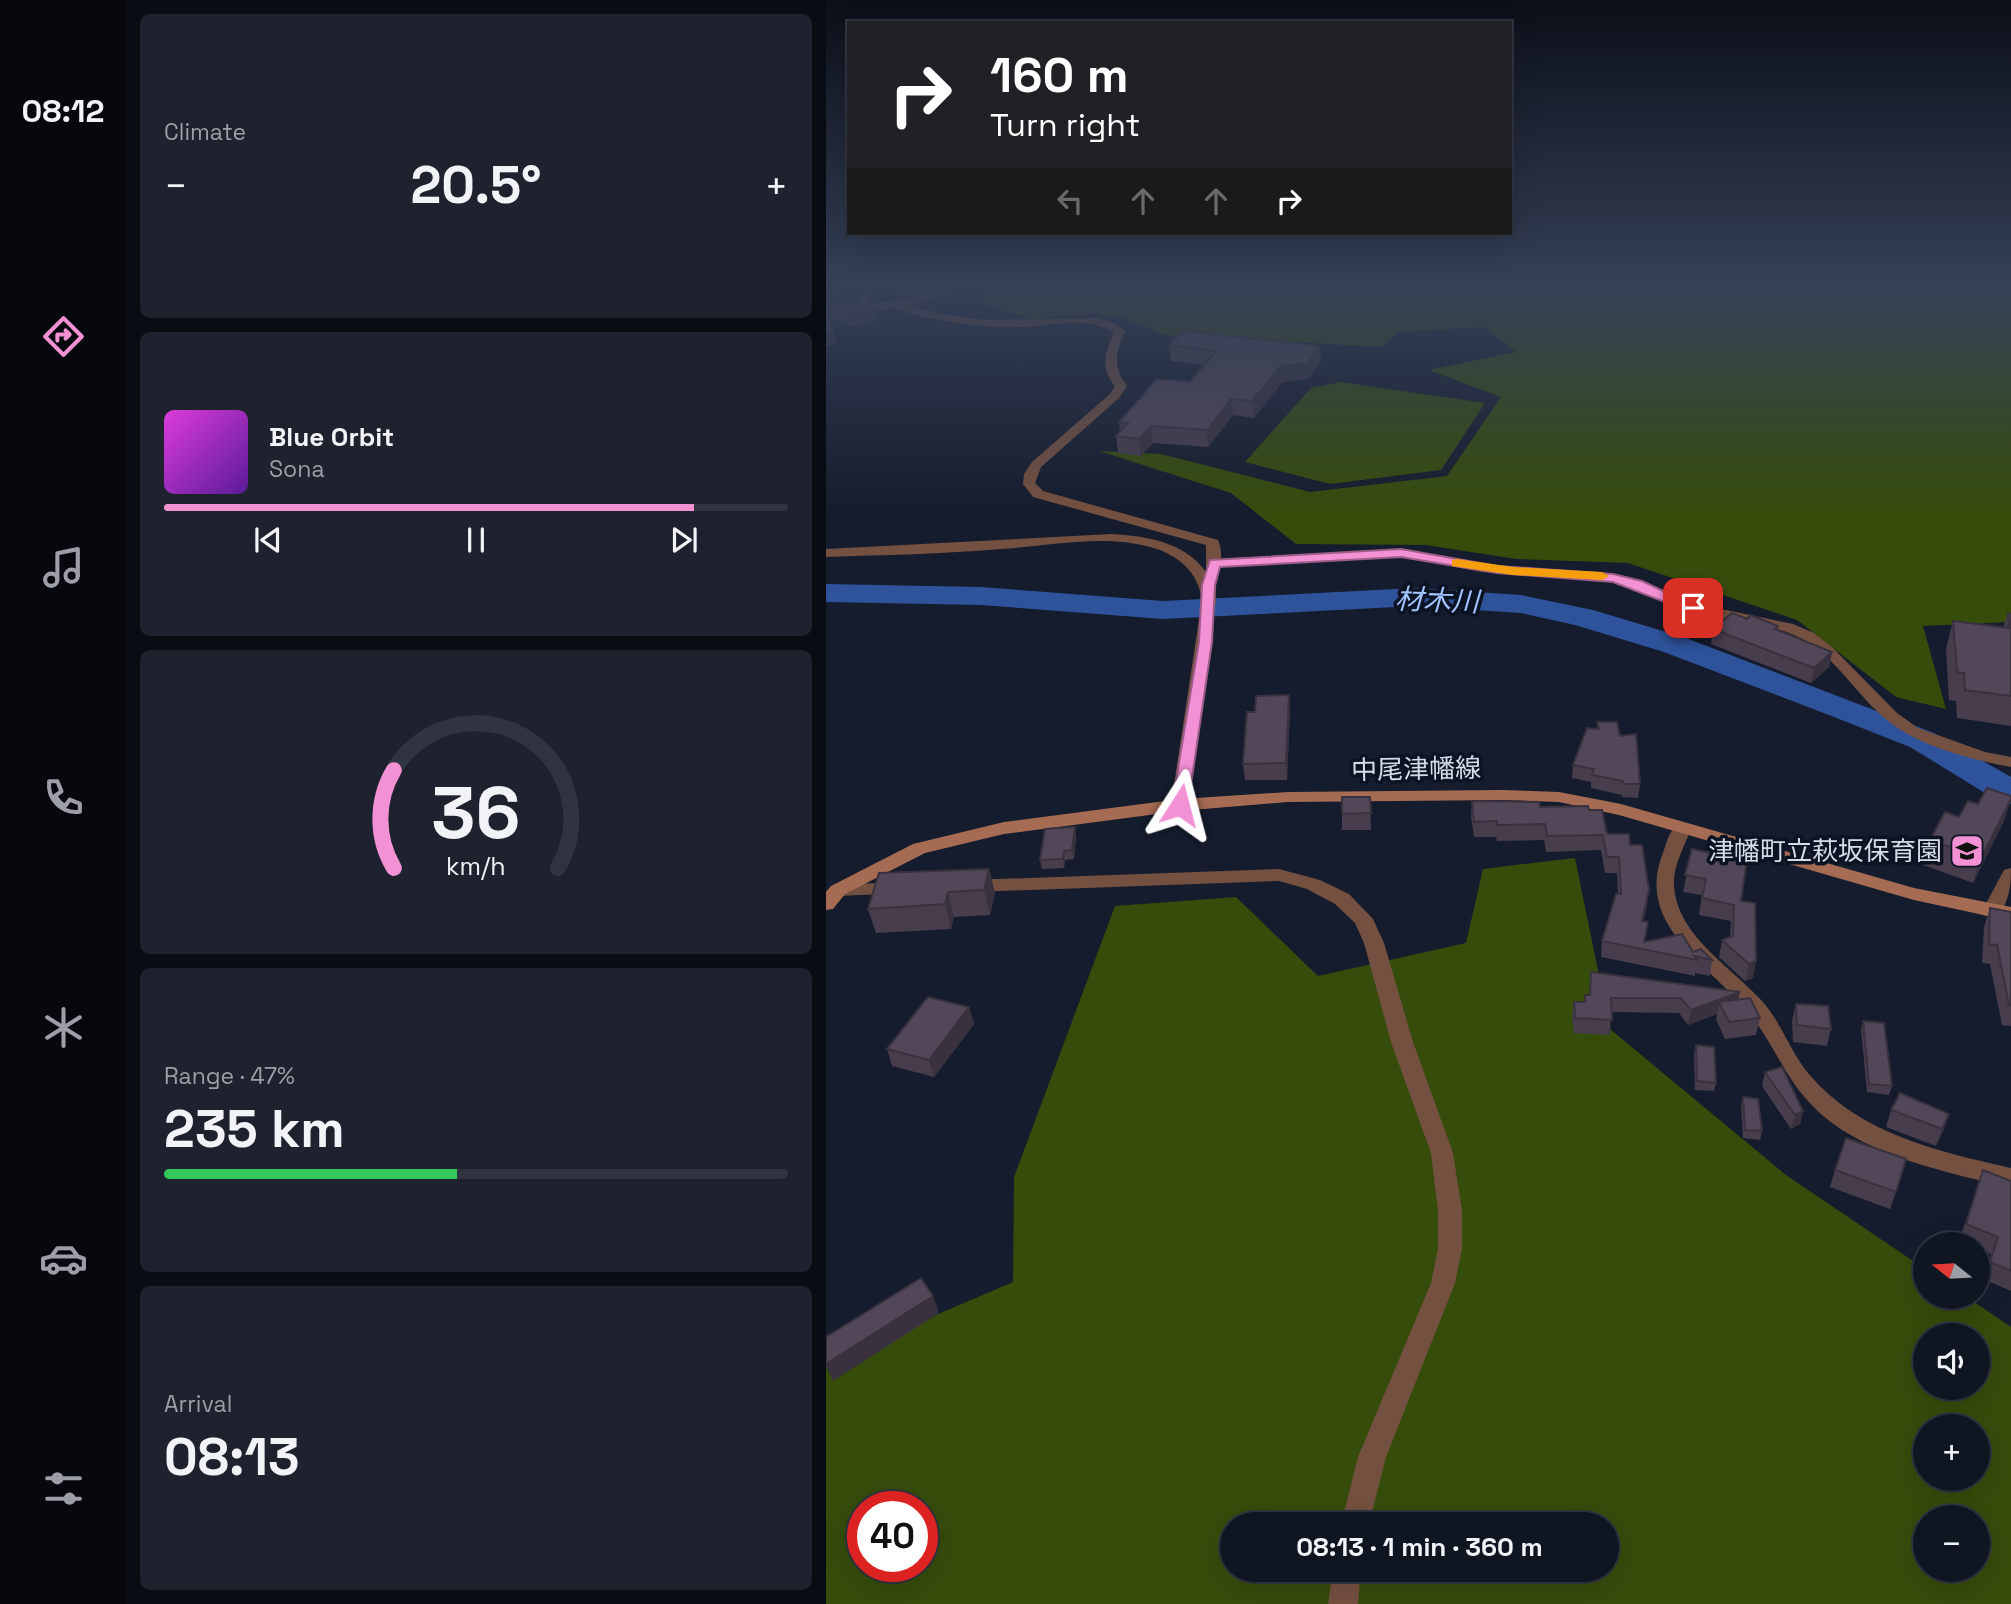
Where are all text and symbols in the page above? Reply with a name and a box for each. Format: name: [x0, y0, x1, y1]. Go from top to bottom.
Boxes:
text: 160 m: [990, 44, 1128, 106]
icon: right: [875, 49, 966, 140]
text: 08:12: [22, 91, 104, 131]
text: Turn right: [990, 105, 1140, 145]
text: Climate: [164, 117, 246, 147]
text: 20.5°: [410, 152, 542, 218]
text: −: [164, 162, 188, 210]
text: +: [764, 162, 788, 210]
icon: left: [1051, 182, 1089, 220]
icon: ahead: [1124, 182, 1162, 220]
icon: ahead: [1197, 182, 1235, 220]
icon: right: [1270, 182, 1308, 220]
icon: directions: [39, 312, 88, 361]
text: Blue Orbit: [269, 420, 394, 454]
text: Sona: [269, 454, 325, 484]
icon: previous: [249, 521, 287, 559]
icon: pause: [457, 521, 495, 559]
icon: next: [665, 521, 703, 559]
icon: music: [39, 543, 88, 592]
pin: [1663, 578, 1723, 638]
water label: 材木川: [1394, 581, 1483, 620]
icon: arrive: [1674, 589, 1712, 627]
street label: 中尾津幡線: [1351, 751, 1481, 787]
text: 36: [431, 766, 521, 859]
position arrow: [1143, 768, 1217, 842]
icon: phone: [39, 773, 88, 822]
school or university icon: 津幡町立萩坂保育園: [1948, 832, 1986, 870]
place label: 津幡町立萩坂保育園: [1708, 834, 1942, 868]
text: km/h: [446, 850, 506, 882]
icon: climate: [39, 1003, 88, 1052]
text: Range · 47%: [164, 1061, 295, 1091]
text: 235 km: [164, 1096, 345, 1162]
north arrow: [1913, 1232, 1990, 1309]
map controls: [1913, 1232, 1990, 1582]
icon: car: [39, 1234, 88, 1283]
button: sound: [1913, 1323, 1990, 1400]
text: Arrival: [164, 1389, 232, 1419]
button: +: [1913, 1414, 1990, 1491]
text: 08:13: [164, 1424, 300, 1490]
icon: filters: [39, 1464, 88, 1513]
speed limit sign: 40: [847, 1491, 938, 1582]
button: −: [1913, 1505, 1990, 1582]
text: 08:13 · 1 min · 360 m: [1296, 1530, 1543, 1564]

